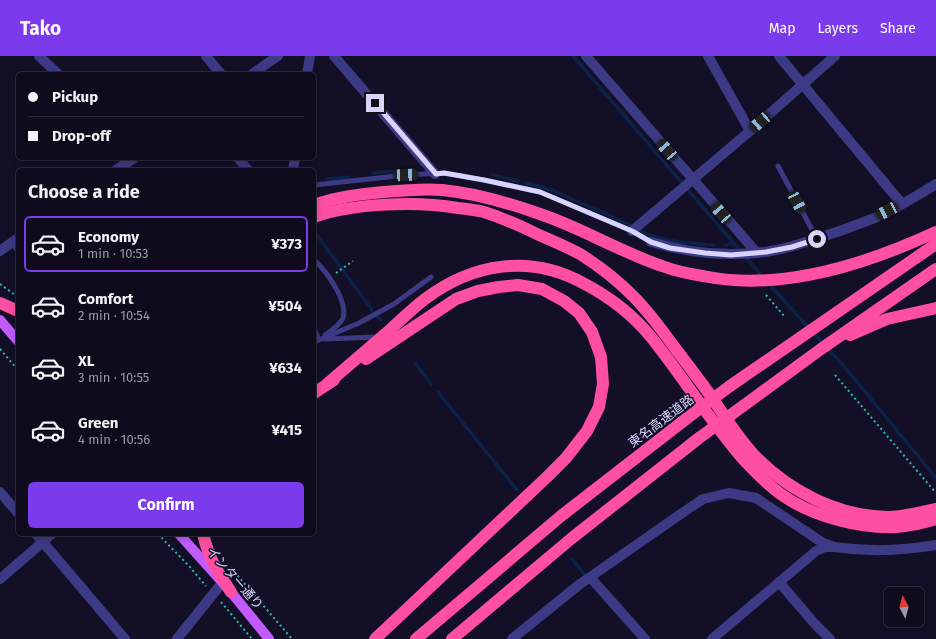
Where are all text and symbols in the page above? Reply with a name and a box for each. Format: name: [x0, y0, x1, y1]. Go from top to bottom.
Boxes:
text: Tako: [20, 17, 61, 40]
text: Map: [769, 20, 795, 37]
text: Layers: [817, 20, 858, 37]
text: Share: [880, 20, 916, 37]
text: Pickup: [52, 88, 98, 106]
route end: [366, 94, 384, 112]
car: [747, 110, 773, 134]
text: Drop-off: [52, 127, 111, 145]
car: [655, 137, 679, 163]
car: [394, 169, 418, 181]
text: Choose a ride: [28, 181, 140, 203]
car: [786, 189, 808, 215]
car: [709, 200, 733, 226]
car: [874, 200, 900, 222]
icon: car: [30, 226, 66, 262]
text: Economy: [78, 228, 139, 246]
route start: [808, 230, 826, 248]
text: ¥373: [271, 235, 302, 253]
text: 1 min · 10:53: [78, 246, 148, 261]
icon: car: [30, 288, 66, 324]
text: Comfort: [78, 290, 134, 308]
text: ¥504: [268, 297, 302, 315]
text: 2 min · 10:54: [78, 308, 150, 323]
icon: car: [30, 350, 66, 386]
text: XL: [78, 352, 94, 370]
text: ¥634: [269, 359, 302, 377]
text: 3 min · 10:55: [78, 370, 149, 385]
street label: 東名高速道路: [625, 392, 697, 450]
icon: car: [30, 412, 66, 448]
text: Green: [78, 414, 118, 432]
text: ¥415: [271, 421, 302, 439]
text: 4 min · 10:56: [78, 432, 150, 447]
button: Confirm: [28, 482, 304, 528]
street label: インター通り: [204, 544, 266, 612]
north arrow: [884, 587, 924, 627]
map controls: [884, 587, 924, 627]

